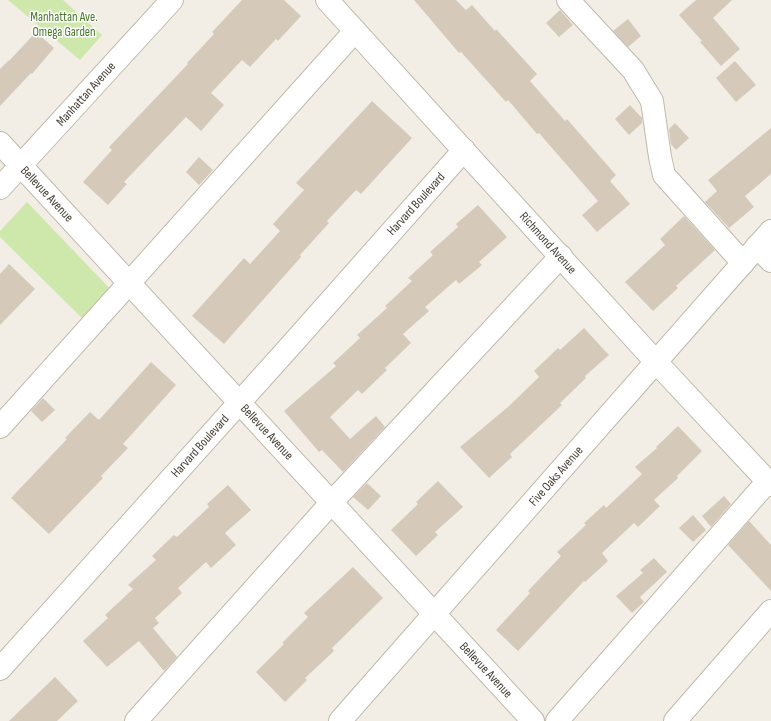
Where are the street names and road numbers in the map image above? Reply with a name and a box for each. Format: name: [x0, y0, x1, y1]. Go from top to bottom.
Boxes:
street label: Manhattan Avenue: [53, 58, 119, 130]
street label: Bellevue Avenue: [17, 163, 77, 225]
street label: Harvard Boulevard: [384, 169, 448, 239]
street label: Richmond Avenue: [516, 209, 580, 277]
street label: Bellevue Avenue: [237, 401, 297, 463]
street label: Harvard Boulevard: [168, 411, 232, 481]
street label: Five Oaks Avenue: [526, 443, 586, 509]
street label: Bellevue Avenue: [456, 639, 516, 701]

